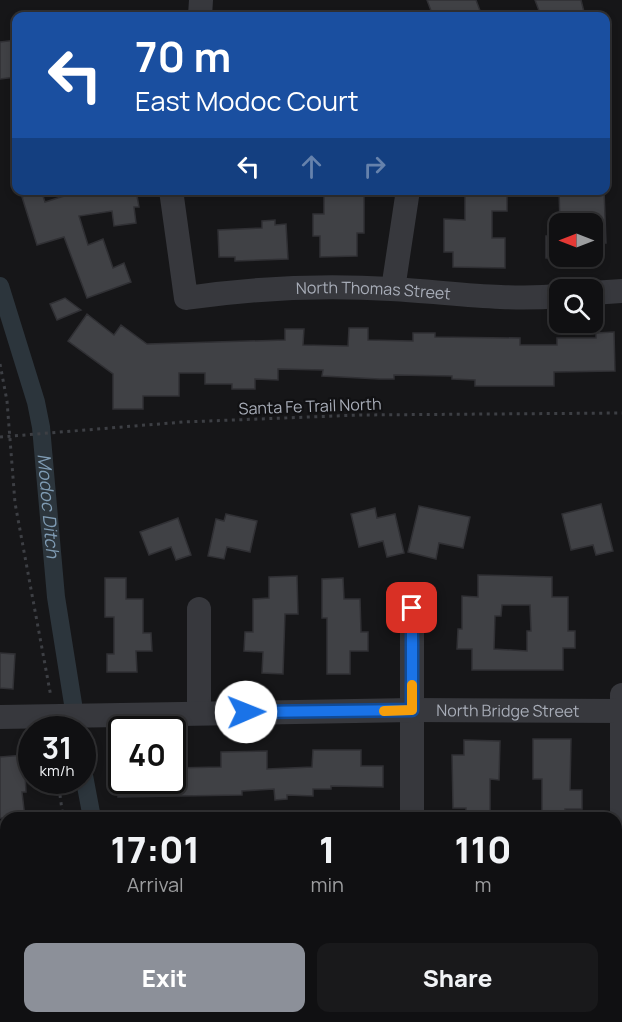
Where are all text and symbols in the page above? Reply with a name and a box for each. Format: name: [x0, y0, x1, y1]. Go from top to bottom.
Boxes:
text: 70 m: [135, 27, 231, 85]
icon: left: [36, 36, 114, 114]
text: East Modoc Court: [135, 82, 359, 119]
icon: left: [232, 150, 265, 183]
icon: ahead: [295, 150, 328, 183]
icon: right: [358, 150, 391, 183]
north arrow: [549, 213, 603, 267]
map controls: [549, 213, 603, 333]
street label: North Thomas Street: [296, 276, 452, 305]
button: search: [549, 279, 603, 333]
street label: Santa Fe Trail North: [238, 393, 382, 419]
water label: Modoc Ditch: [32, 453, 66, 560]
pin: [386, 582, 437, 633]
icon: arrive: [395, 591, 428, 624]
position arrow: [214, 680, 278, 744]
street label: North Bridge Street: [436, 699, 580, 722]
speed limit sign: 40: [108, 716, 186, 794]
text: 31: [42, 727, 72, 768]
text: km/h: [40, 760, 74, 781]
text: 17:01: [111, 825, 200, 874]
text: 1: [319, 825, 335, 874]
text: 110: [455, 825, 511, 874]
text: Arrival: [127, 871, 184, 898]
text: min: [310, 871, 344, 898]
text: m: [474, 871, 491, 898]
button: Exit: [24, 943, 305, 1012]
button: Share: [317, 943, 598, 1012]

